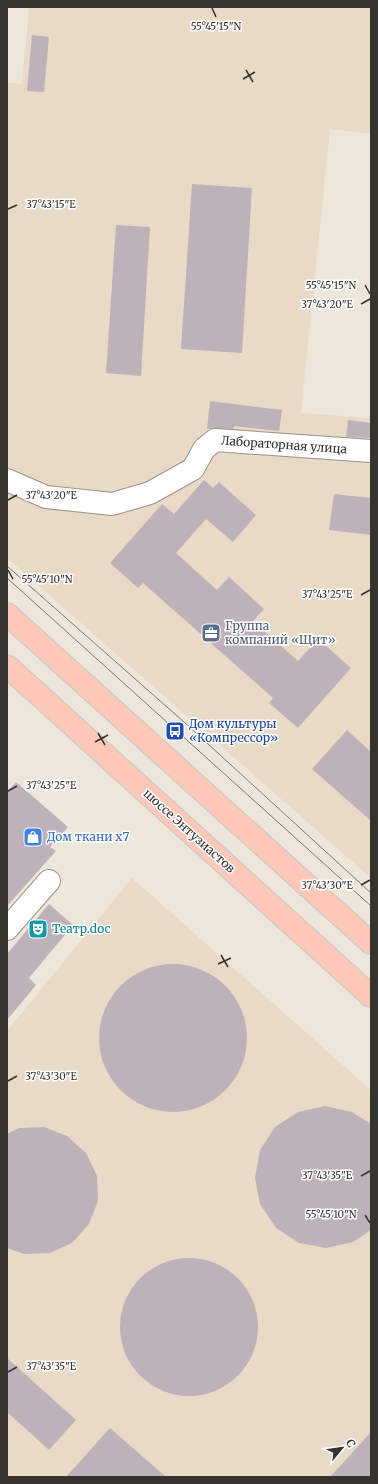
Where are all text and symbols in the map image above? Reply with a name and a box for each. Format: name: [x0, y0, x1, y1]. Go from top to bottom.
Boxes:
text: 55°45'15"N: [191, 20, 241, 33]
text: 37°43'15"E: [26, 198, 76, 211]
text: 55°45'15"N: [306, 279, 356, 292]
text: 37°43'20"E: [301, 298, 353, 311]
street label: Лабораторная улица: [221, 433, 348, 456]
text: 37°43'20"E: [25, 489, 77, 502]
text: 55°45'10"N: [21, 573, 73, 586]
text: 37°43'25"E: [302, 588, 353, 601]
place label: Группа компаний «Щит»: [225, 618, 336, 647]
office icon: Группа компаний «Щит»: [200, 622, 222, 644]
place label: Дом культуры «Компрессор»: [189, 716, 278, 745]
bus stop icon: Дом культуры «Компрессор»: [164, 720, 186, 742]
text: 37°43'25"E: [26, 779, 77, 792]
street label: шоссе Энтузиастов: [140, 785, 238, 876]
shop icon: Дом ткани x7: [22, 826, 44, 848]
place label: Дом ткани x7: [47, 829, 129, 844]
text: 37°43'30"E: [301, 879, 353, 892]
theatre icon: Театр.doc: [27, 918, 49, 940]
place label: Театр.doc: [52, 921, 111, 936]
text: 37°43'30"E: [25, 1070, 77, 1083]
text: 37°43'35"E: [302, 1169, 353, 1182]
text: 55°45'10"N: [305, 1208, 357, 1221]
text: 37°43'35"E: [26, 1360, 77, 1373]
north arrow: [322, 1428, 362, 1468]
text: С: [343, 1437, 359, 1450]

